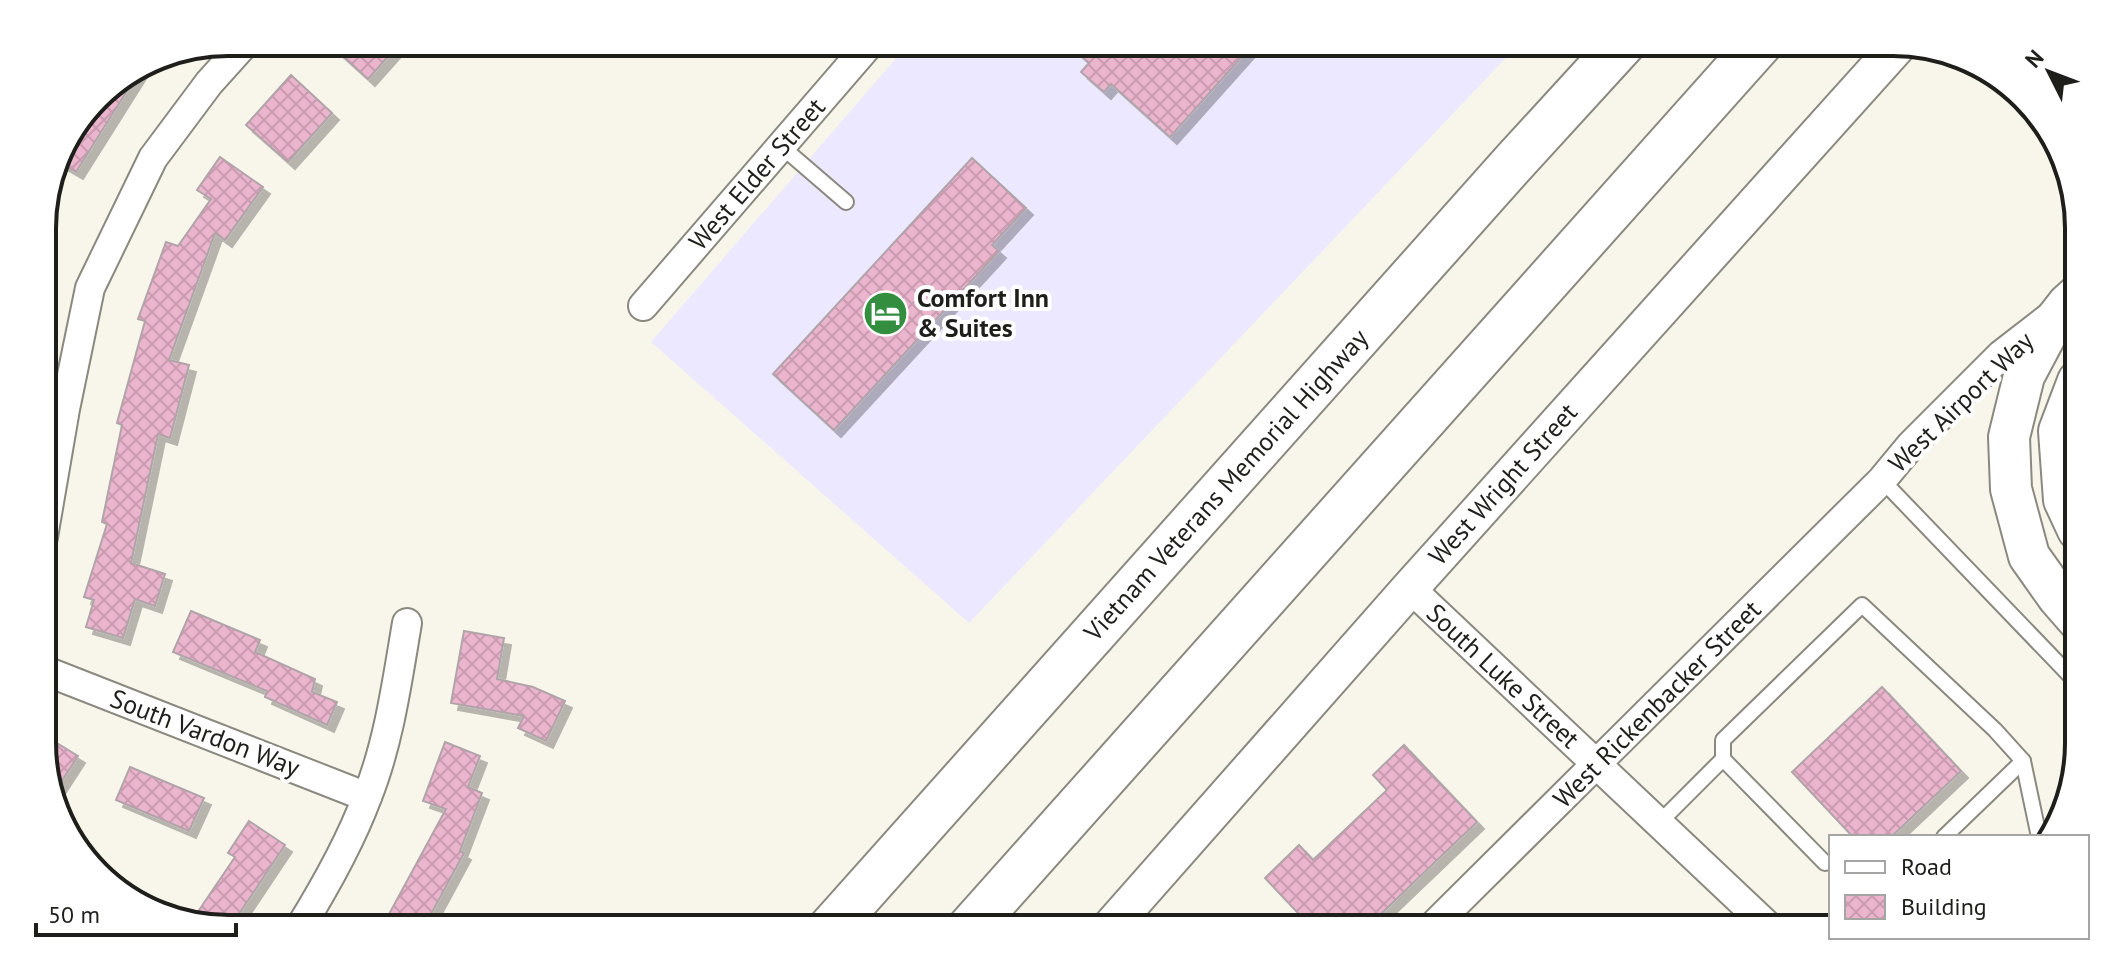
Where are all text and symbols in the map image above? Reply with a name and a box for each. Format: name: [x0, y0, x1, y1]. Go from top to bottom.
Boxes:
north arrow: [2009, 32, 2089, 112]
text: N: [2019, 44, 2049, 73]
street label: West Elder Street: [681, 91, 832, 257]
place label: Comfort Inn & Suites: [917, 281, 1049, 344]
hotel icon: Comfort Inn & Suites: [862, 289, 910, 337]
street label: Vietnam Veterans Memorial Highway: [1076, 322, 1375, 648]
street label: West Airport Way: [1881, 324, 2040, 479]
street label: West Wright Street: [1421, 396, 1584, 571]
street label: West Rickenbacker Street: [1546, 593, 1768, 814]
street label: South Luke Street: [1420, 596, 1587, 755]
street label: South Vardon Way: [106, 681, 305, 784]
legend: [1829, 835, 2089, 939]
text: Road: [1901, 851, 1952, 882]
scale bar: [36, 887, 236, 937]
text: Building: [1901, 891, 1987, 922]
text: 50 m: [48, 899, 100, 930]

